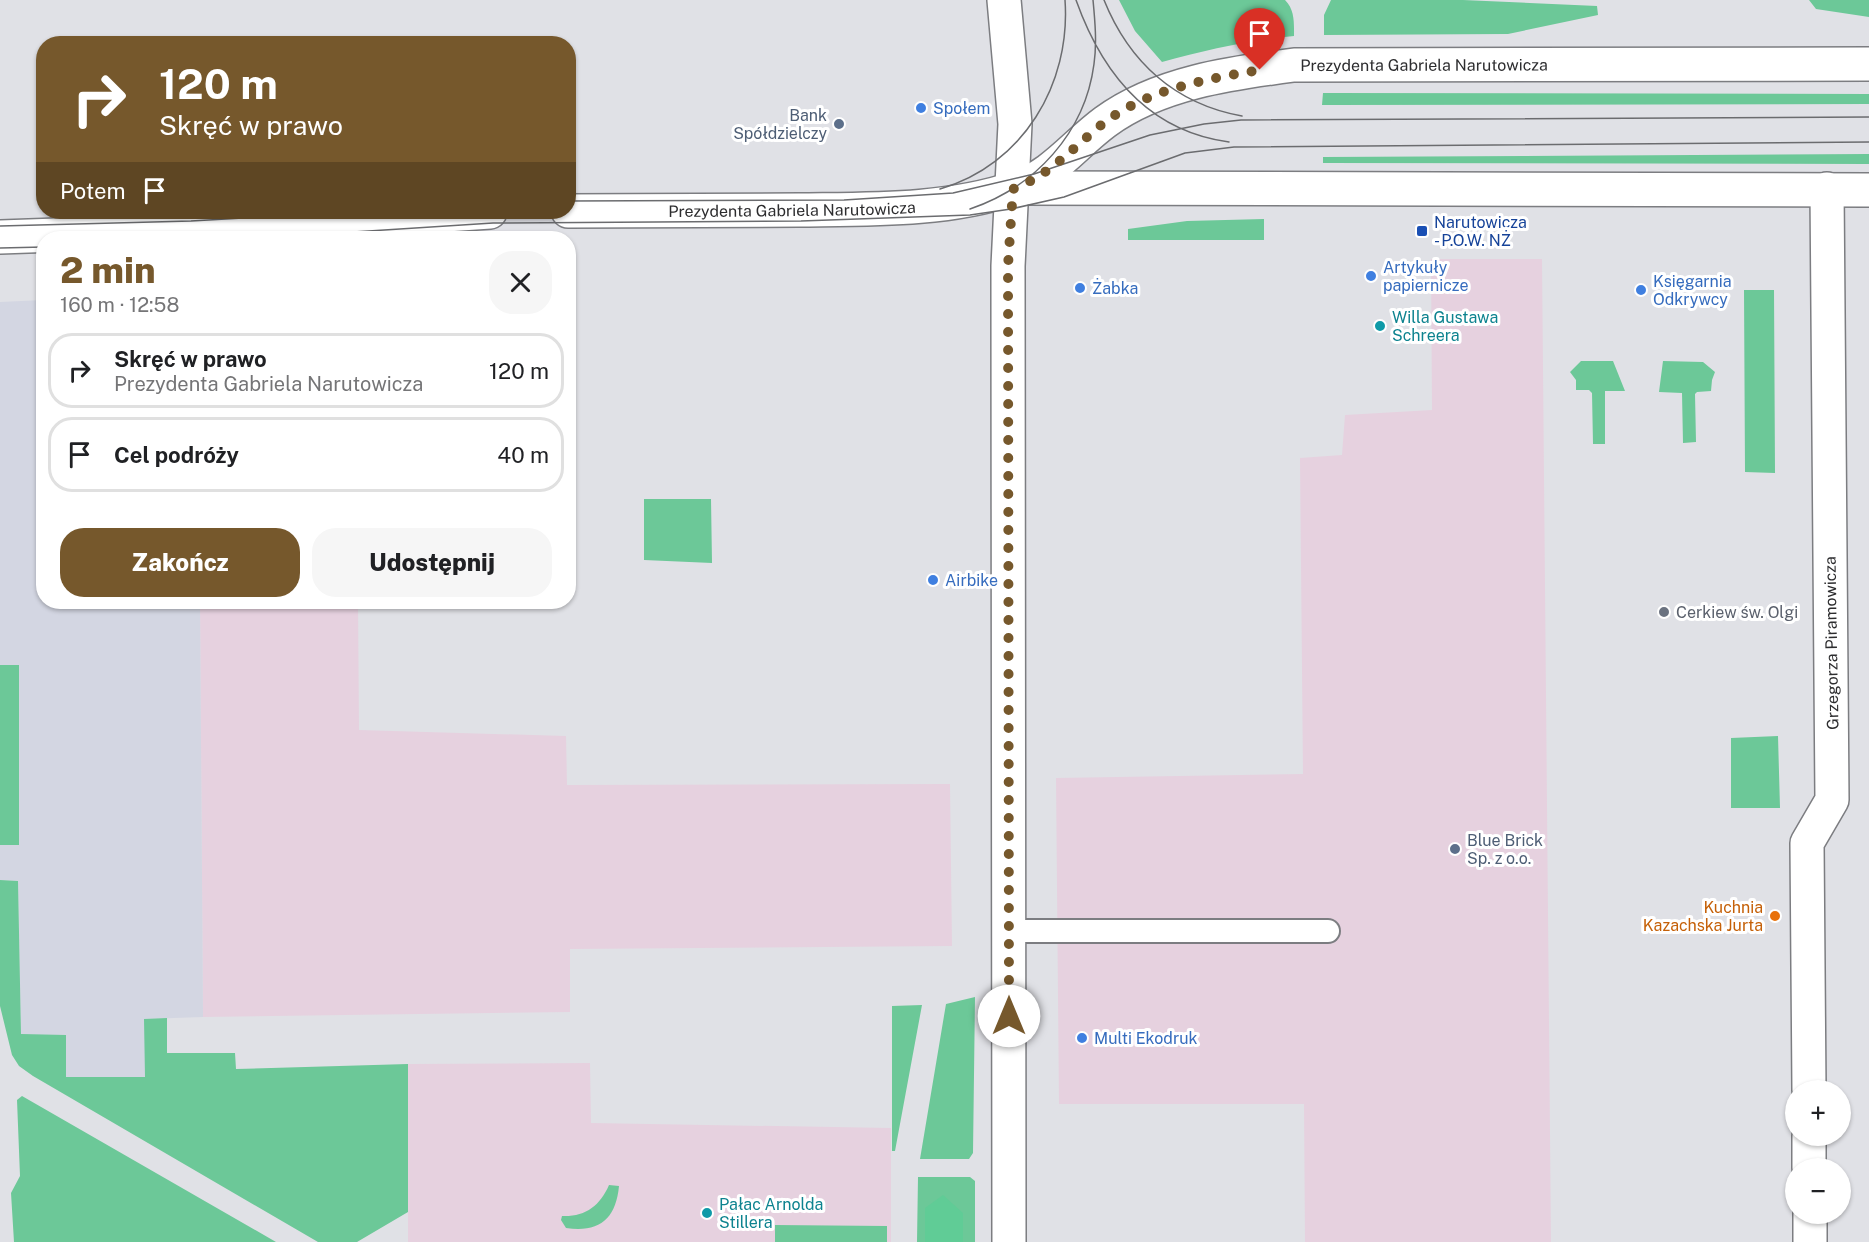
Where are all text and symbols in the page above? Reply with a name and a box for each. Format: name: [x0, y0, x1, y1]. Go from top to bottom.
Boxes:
pin: [1234, 8, 1285, 70]
icon: arrive: [1243, 17, 1276, 50]
street label: Prezydenta Gabriela Narutowicza: [1300, 56, 1548, 75]
text: 120 m: [159, 59, 278, 108]
icon: right: [60, 60, 138, 138]
place label: Społem: [933, 99, 990, 118]
marker: Społem: [914, 101, 928, 115]
place label: Bank Spółdzielczy: [733, 106, 827, 143]
text: Skręć w prawo: [159, 109, 343, 141]
marker: Bank Spółdzielczy: [832, 117, 846, 131]
icon: arrive: [138, 174, 171, 207]
text: Potem: [60, 178, 126, 204]
street label: Prezydenta Gabriela Narutowicza: [668, 198, 916, 221]
place label: Narutowicza - P.O.W. NŻ: [1434, 213, 1527, 250]
marker: Narutowicza - P.O.W. NŻ: [1415, 224, 1429, 238]
text: 2 min: [60, 249, 156, 291]
button: close: [489, 251, 552, 314]
place label: Artykuły papiernicze: [1383, 258, 1468, 295]
marker: Artykuły papiernicze: [1364, 269, 1378, 283]
place label: Księgarnia Odkrywcy: [1653, 272, 1732, 309]
place label: Żabka: [1092, 278, 1138, 298]
marker: Żabka: [1073, 281, 1087, 295]
marker: Księgarnia Odkrywcy: [1634, 283, 1648, 297]
text: 160 m · 12:58: [60, 293, 179, 317]
place label: Willa Gustawa Schreera: [1392, 308, 1498, 345]
marker: Willa Gustawa Schreera: [1373, 319, 1387, 333]
text: Skręć w prawo: [114, 346, 267, 372]
icon: right: [63, 354, 96, 387]
text: 120 m: [489, 358, 549, 384]
text: Prezydenta Gabriela Narutowicza: [114, 372, 423, 396]
icon: arrive: [63, 438, 96, 471]
text: Cel podróży: [114, 442, 239, 468]
text: 40 m: [497, 442, 549, 468]
button: Zakończ: [60, 528, 300, 597]
button: Udostępnij: [312, 528, 552, 597]
street label: Grzegorza Piramowicza: [1820, 556, 1843, 730]
place label: Airbike: [945, 571, 998, 590]
marker: Airbike: [926, 573, 940, 587]
place label: Cerkiew św. Olgi: [1676, 603, 1798, 622]
marker: Cerkiew św. Olgi: [1657, 605, 1671, 619]
place label: Blue Brick Sp. z o.o.: [1467, 831, 1543, 868]
marker: Blue Brick Sp. z o.o.: [1448, 842, 1462, 856]
place label: Kuchnia Kazachska Jurta: [1643, 898, 1763, 935]
marker: Kuchnia Kazachska Jurta: [1768, 909, 1782, 923]
position arrow: [977, 984, 1041, 1048]
place label: Multi Ekodruk: [1094, 1029, 1198, 1048]
marker: Multi Ekodruk: [1075, 1031, 1089, 1045]
map controls: [1785, 1080, 1851, 1224]
button: +: [1785, 1080, 1851, 1146]
button: −: [1785, 1158, 1851, 1224]
place label: Pałac Arnolda Stillera: [719, 1195, 823, 1232]
marker: Pałac Arnolda Stillera: [700, 1206, 714, 1220]

